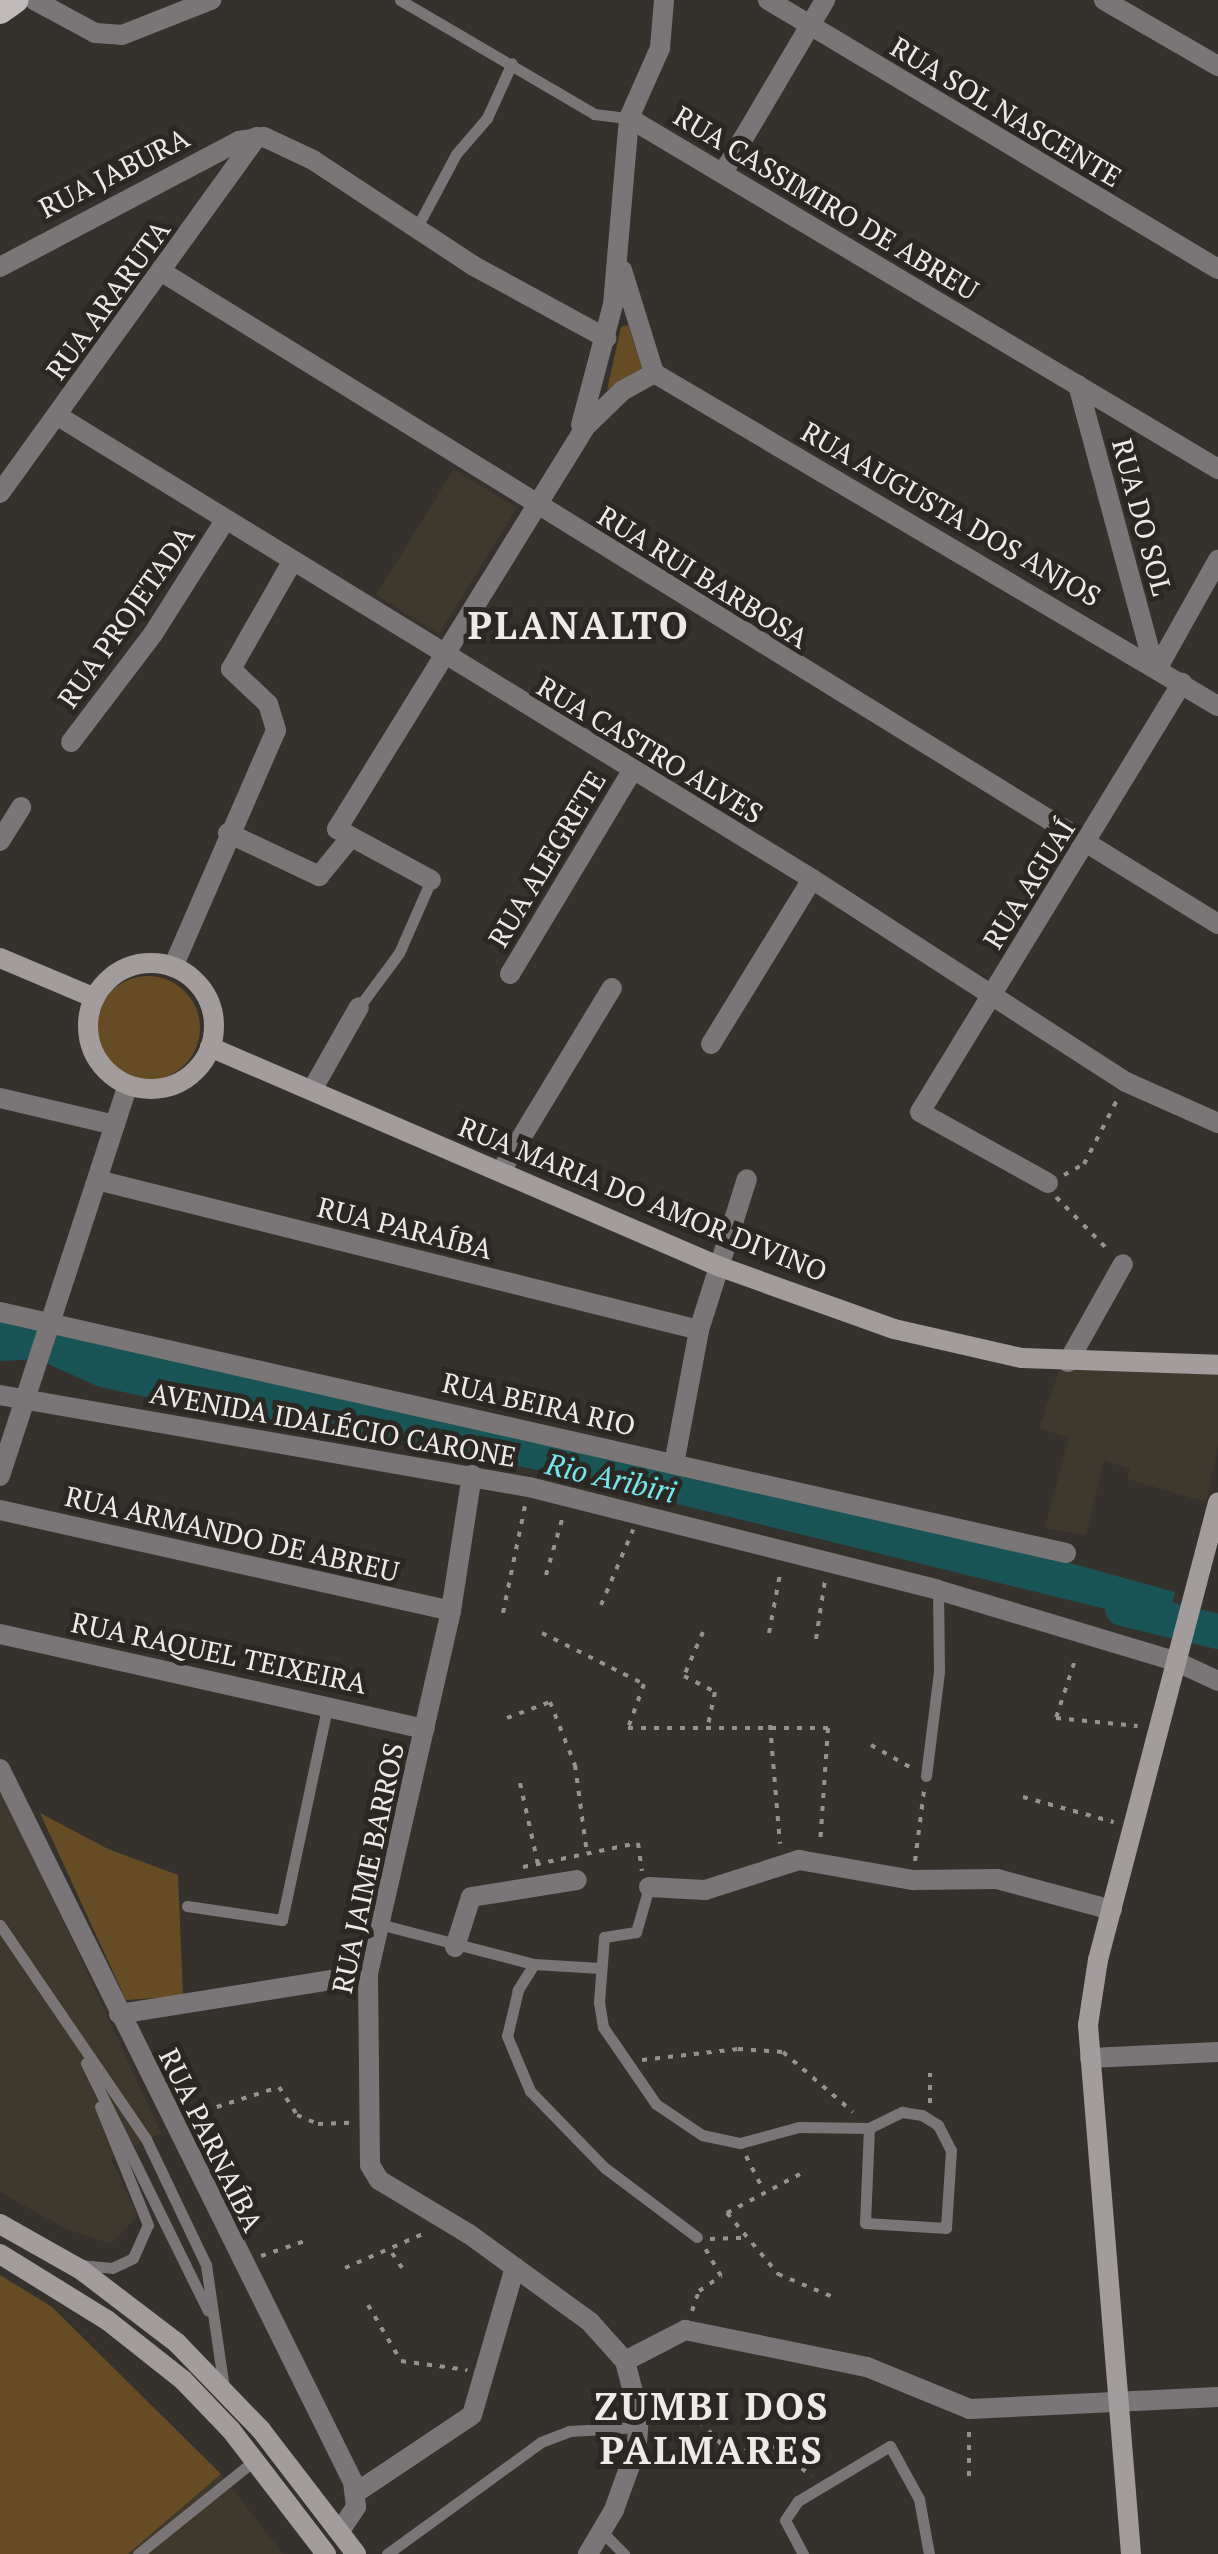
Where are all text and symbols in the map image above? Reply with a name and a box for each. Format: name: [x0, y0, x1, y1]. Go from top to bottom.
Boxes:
street label: RUA SOL NASCENTE: [884, 30, 1128, 194]
street label: RUA CASSIMIRO DE ABREU: [667, 99, 985, 307]
street label: RUA JABURA: [33, 121, 195, 225]
street label: RUA ARARUTA: [39, 213, 177, 387]
street label: RUA AUGUSTA DOS ANJOS: [795, 414, 1107, 614]
street label: RUA DO SOL: [1105, 435, 1179, 599]
street label: RUA RUI BARBOSA: [591, 499, 815, 655]
street label: RUA PROJETADA: [51, 520, 201, 714]
district label: PLANALTO: [468, 603, 690, 649]
street label: RUA CASTRO ALVES: [531, 669, 769, 831]
street label: RUA ALEGRETE: [481, 764, 613, 954]
street label: RUA AGUAÍ: [976, 813, 1082, 955]
street label: RUA MARIA DO AMOR DIVINO: [453, 1109, 833, 1289]
street label: RUA PARAÍBA: [314, 1190, 496, 1266]
street label: RUA BEIRA RIO: [439, 1365, 639, 1443]
street label: AVENIDA IDALÉCIO CARONE: [147, 1376, 519, 1474]
water label: Rio Aribiri: [542, 1445, 680, 1511]
street label: RUA ARMANDO DE ABREU: [61, 1479, 403, 1589]
street label: RUA RAQUEL TEIXEIRA: [68, 1605, 370, 1701]
street label: RUA JAIME BARROS: [325, 1740, 411, 1996]
street label: RUA PARNAÍBA: [152, 2043, 270, 2237]
district label: ZUMBI DOS PALMARES: [594, 2384, 830, 2474]

